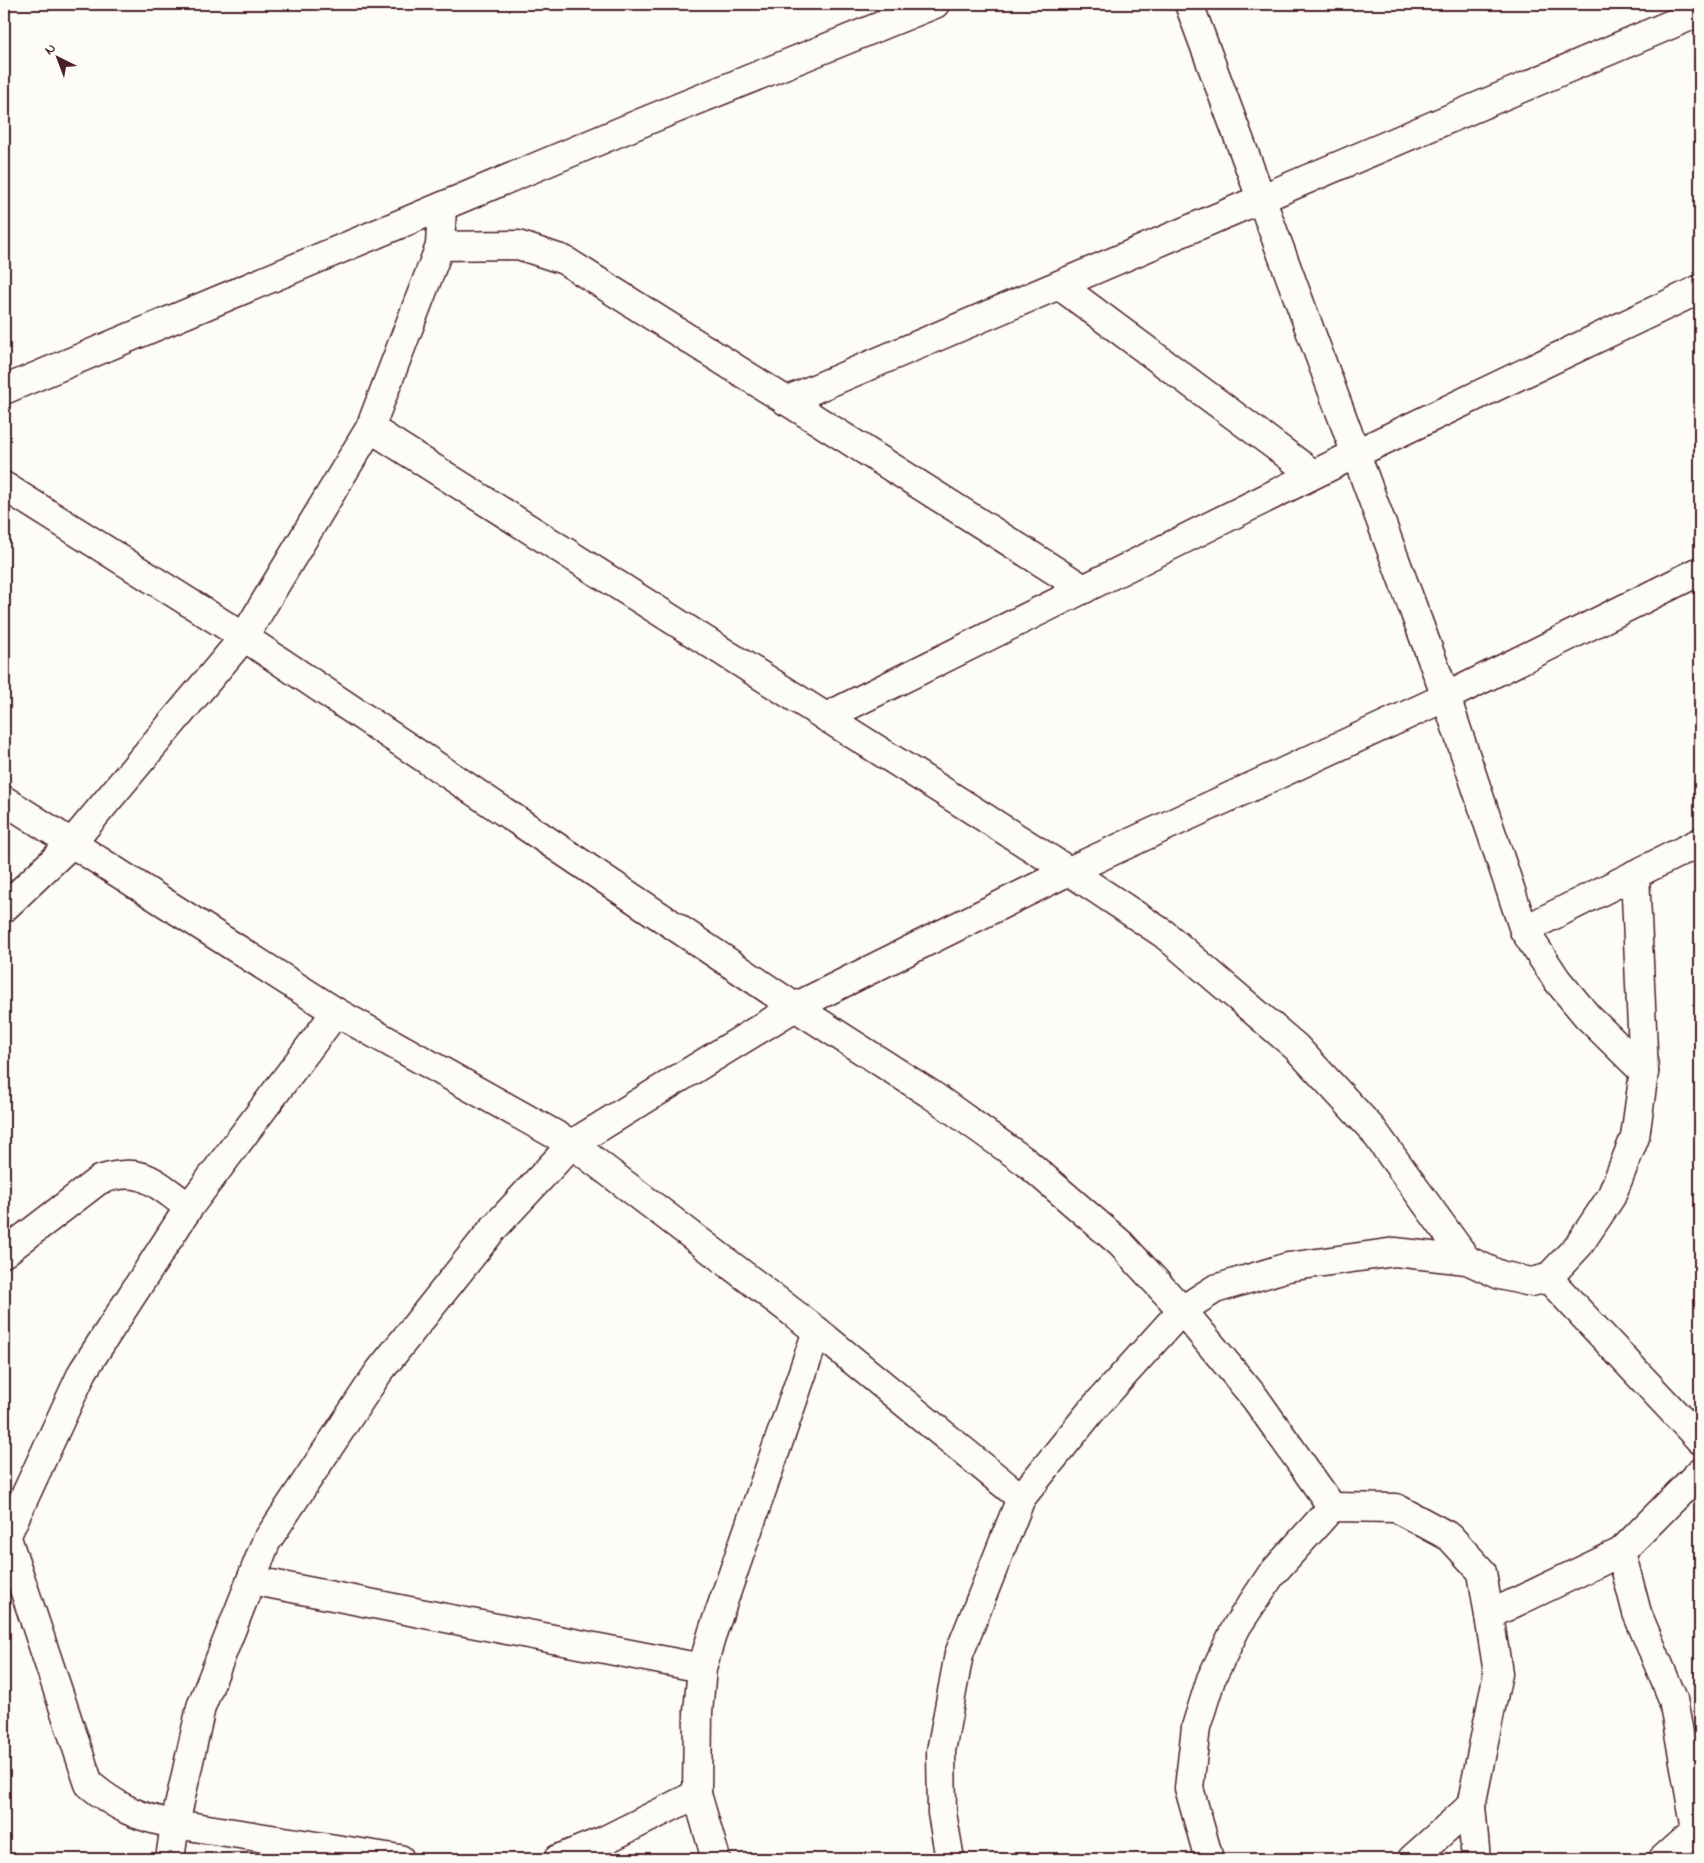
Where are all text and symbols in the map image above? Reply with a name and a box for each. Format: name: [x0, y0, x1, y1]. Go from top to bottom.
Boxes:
north arrow: [32, 32, 82, 82]
text: N: [40, 38, 61, 60]

